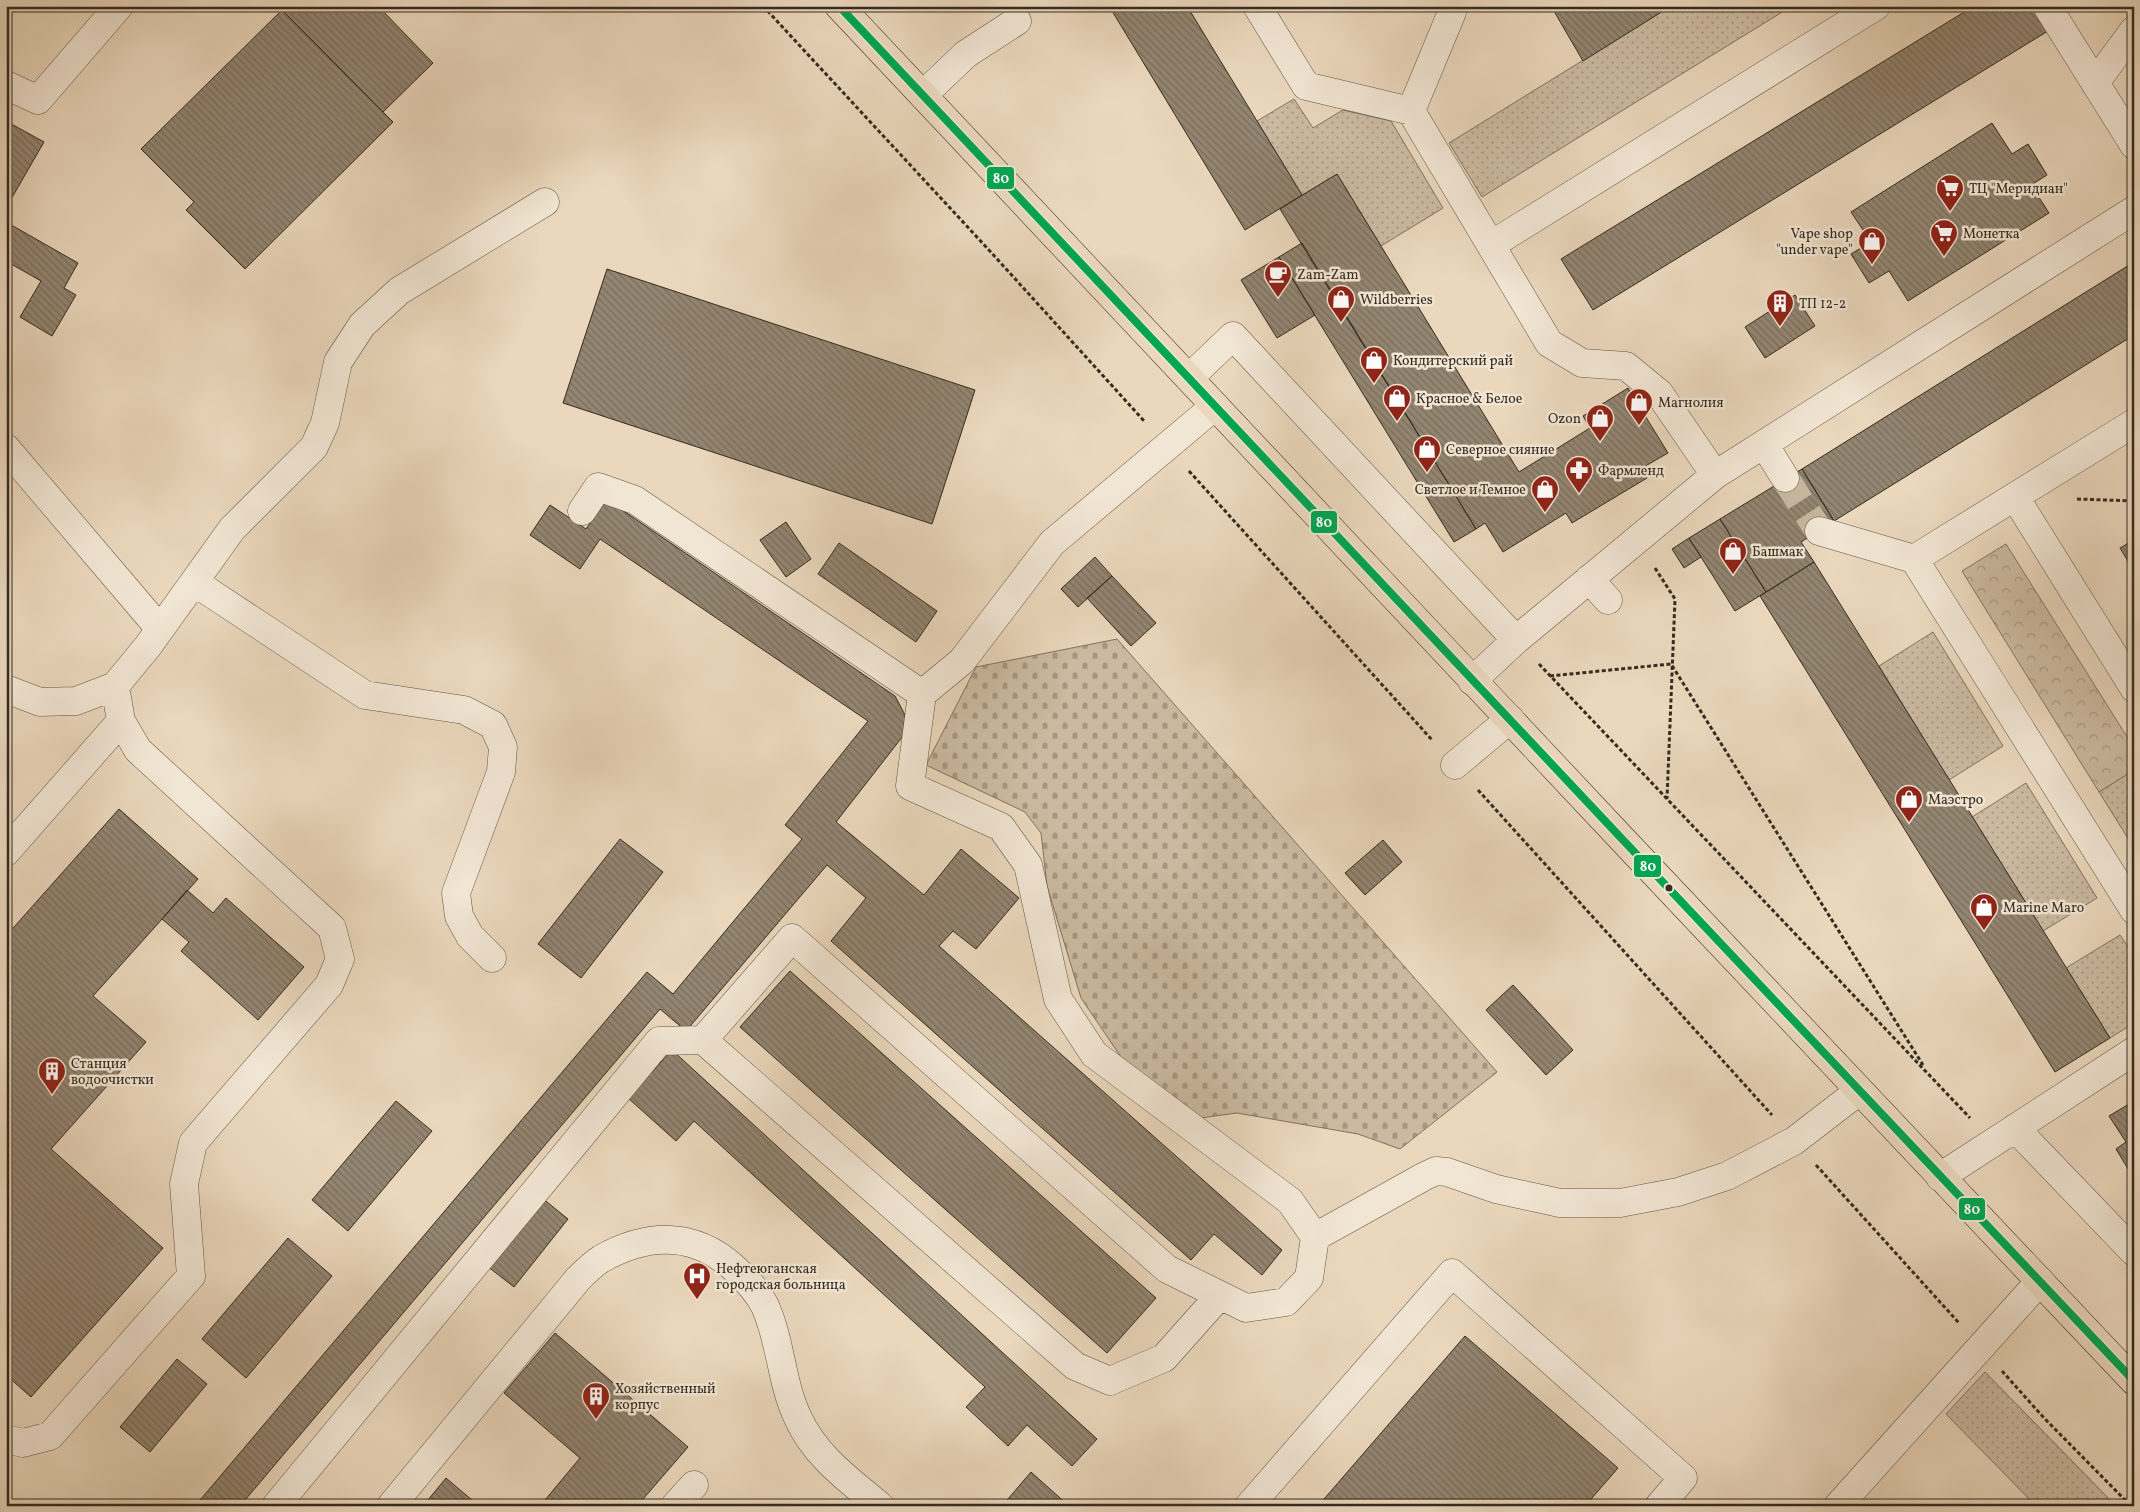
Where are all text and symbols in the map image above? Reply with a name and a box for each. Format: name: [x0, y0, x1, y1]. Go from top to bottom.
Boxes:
line badge: 80: [986, 166, 1015, 190]
text: 80: [993, 170, 1009, 189]
supermarket icon: ТЦ "Меридиан": [1935, 173, 1965, 212]
place label: ТЦ "Меридиан": [1969, 180, 2068, 199]
supermarket icon: Монетка: [1929, 218, 1959, 257]
place label: Vape shop "under vape": [1776, 225, 1853, 260]
place label: Монетка: [1963, 225, 2020, 244]
shop icon: Vape shop "under vape": [1857, 226, 1887, 265]
cafe icon: Zam-Zam: [1263, 259, 1293, 298]
place label: Zam-Zam: [1297, 266, 1359, 285]
shop icon: Wildberries: [1326, 284, 1356, 323]
building icon: ТП 12-2: [1765, 288, 1795, 327]
place label: Wildberries: [1360, 291, 1433, 310]
place label: ТП 12-2: [1799, 295, 1846, 314]
shop icon: Кондитерский рай: [1359, 345, 1389, 384]
place label: Кондитерский рай: [1393, 352, 1514, 371]
shop icon: Красное & Белое: [1382, 383, 1412, 422]
shop icon: Магнолия: [1624, 387, 1654, 426]
place label: Красное & Белое: [1416, 390, 1523, 409]
place label: Магнолия: [1658, 394, 1724, 413]
shop icon: Ozon: [1585, 403, 1615, 442]
place label: Ozon: [1548, 410, 1581, 429]
shop icon: Северное сияние: [1412, 434, 1442, 473]
place label: Северное сияние: [1446, 441, 1555, 460]
pharmacy icon: Фармленд: [1564, 455, 1594, 494]
place label: Фармленд: [1598, 462, 1664, 481]
shop icon: Светлое и Темное: [1530, 474, 1560, 513]
place label: Светлое и Темное: [1415, 481, 1526, 500]
line badge: 80: [1310, 510, 1338, 534]
text: 80: [1316, 514, 1332, 533]
shop icon: Башмак: [1718, 536, 1748, 575]
place label: Башмак: [1752, 543, 1804, 562]
shop icon: Маэстро: [1894, 784, 1924, 823]
place label: Маэстро: [1928, 791, 1983, 810]
line badge: 80: [1633, 854, 1662, 878]
text: 80: [1640, 858, 1656, 877]
unlabelled marker: [1664, 883, 1674, 893]
shop icon: Marine Maro: [1969, 892, 1999, 931]
place label: Marine Maro: [2003, 899, 2084, 918]
place label: Станция водоочистки: [71, 1055, 154, 1090]
building icon: Станция водоочистки: [37, 1056, 67, 1095]
line badge: 80: [1958, 1197, 1986, 1221]
text: 80: [1964, 1201, 1980, 1220]
place label: Нефтеюганская городская больница: [716, 1260, 846, 1295]
hospital icon: Нефтеюганская городская больница: [682, 1261, 712, 1300]
place label: Хозяйственный корпус: [615, 1380, 716, 1415]
building icon: Хозяйственный корпус: [581, 1381, 611, 1420]

